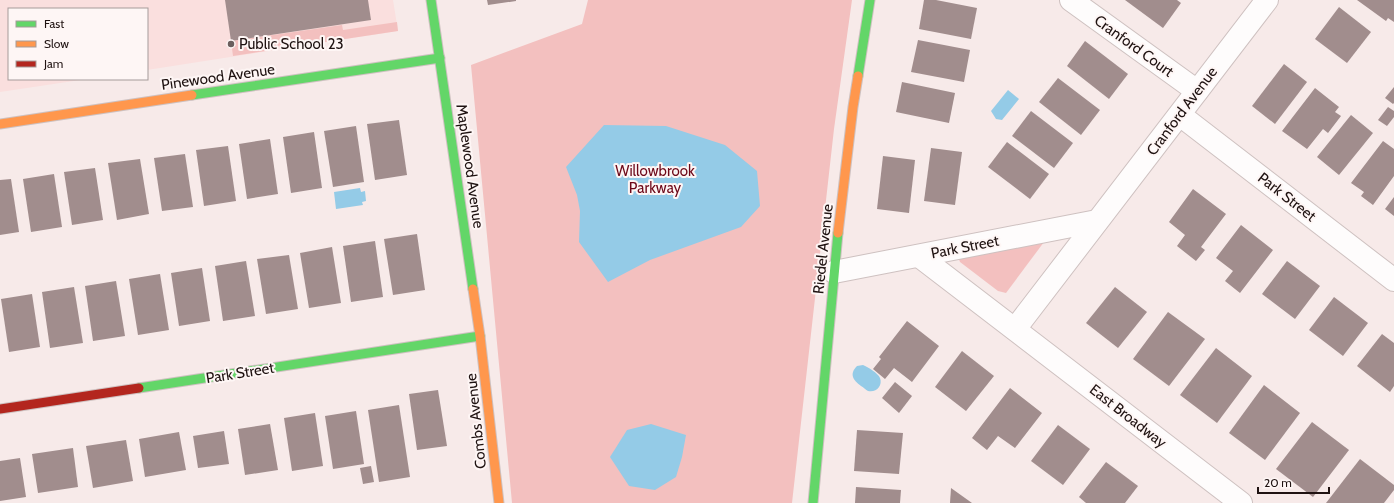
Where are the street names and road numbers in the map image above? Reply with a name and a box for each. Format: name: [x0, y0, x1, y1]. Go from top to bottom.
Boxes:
street label: Cranford Court: [1091, 11, 1177, 81]
street label: Pinewood Avenue: [160, 60, 276, 94]
street label: Cranford Avenue: [1143, 63, 1221, 159]
street label: Maplewood Avenue: [452, 103, 488, 230]
street label: Park Street: [1254, 169, 1320, 225]
street label: Riedel Avenue: [809, 203, 837, 295]
street label: Park Street: [929, 232, 1001, 262]
street label: Park Street: [205, 359, 275, 387]
street label: Combs Avenue: [462, 372, 490, 470]
street label: East Broadway: [1086, 380, 1170, 452]

